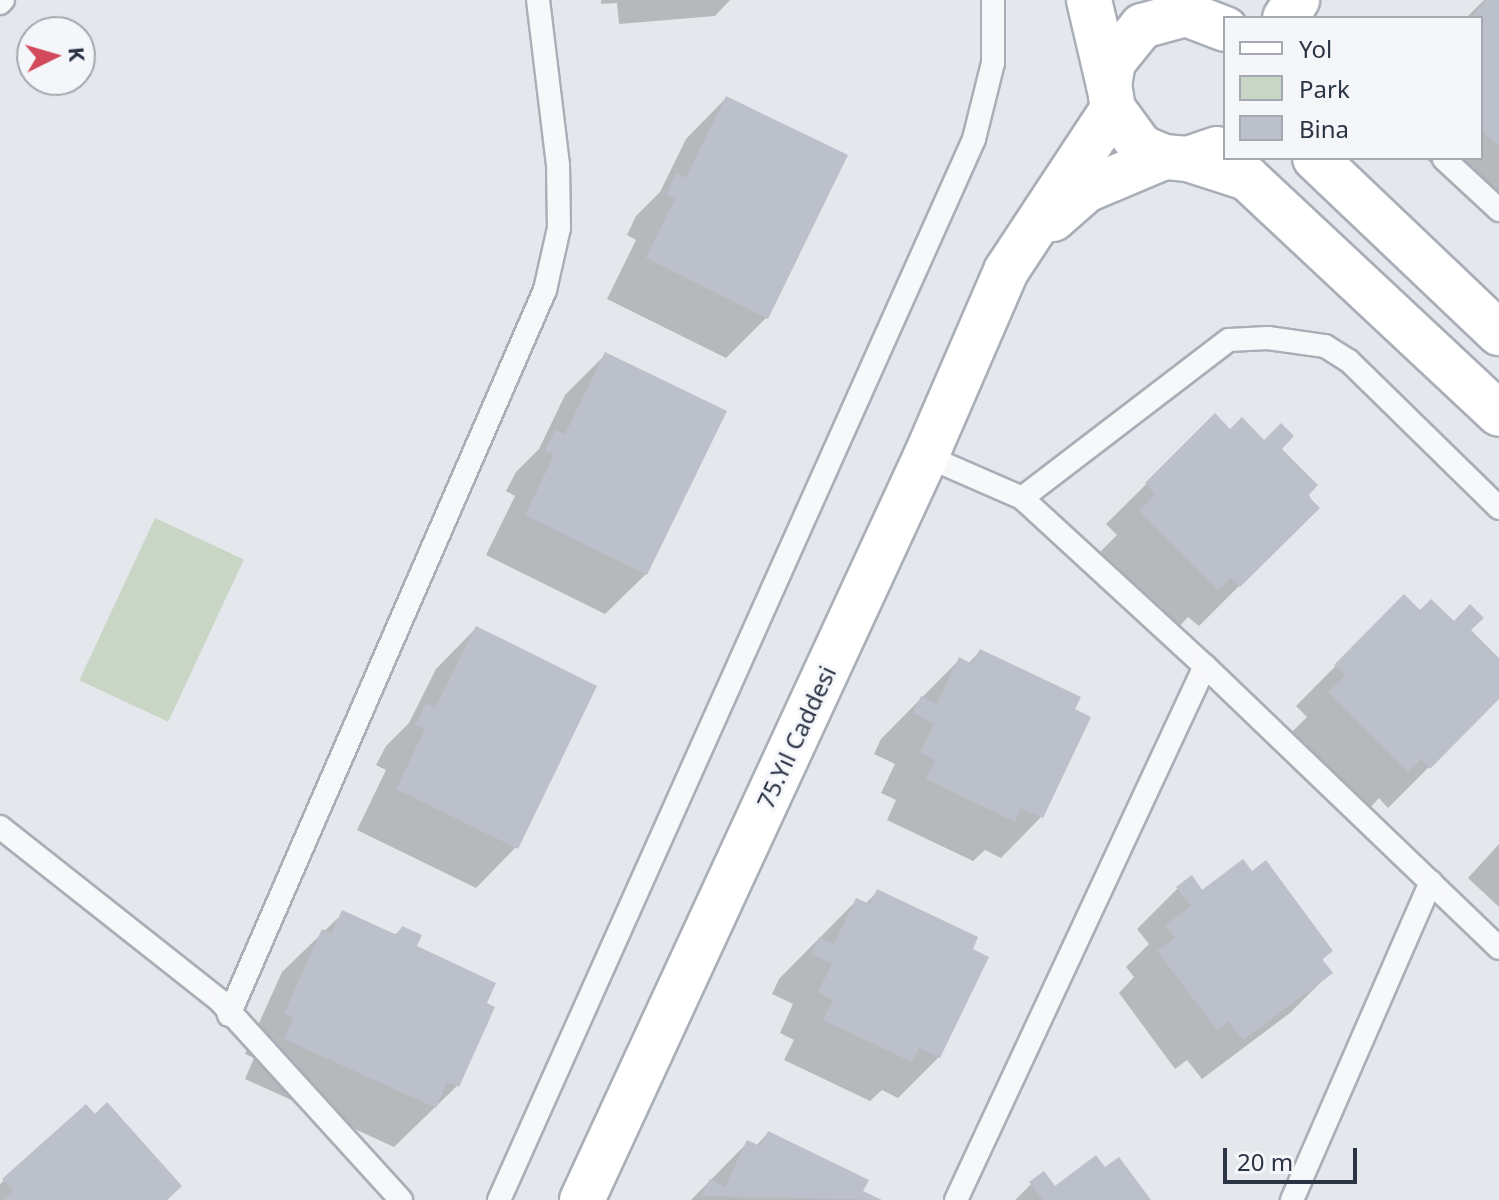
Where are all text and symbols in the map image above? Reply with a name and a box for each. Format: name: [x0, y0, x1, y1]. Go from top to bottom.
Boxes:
north arrow: [16, 16, 96, 96]
legend: [1223, 16, 1483, 160]
text: Yol: [1299, 32, 1332, 65]
text: K: [62, 45, 93, 63]
text: Park: [1299, 72, 1350, 105]
text: Bina: [1299, 112, 1349, 145]
street label: 75.Yıl Caddesi: [750, 661, 842, 813]
scale bar: [1227, 1132, 1361, 1182]
text: 20 m: [1237, 1145, 1293, 1178]

